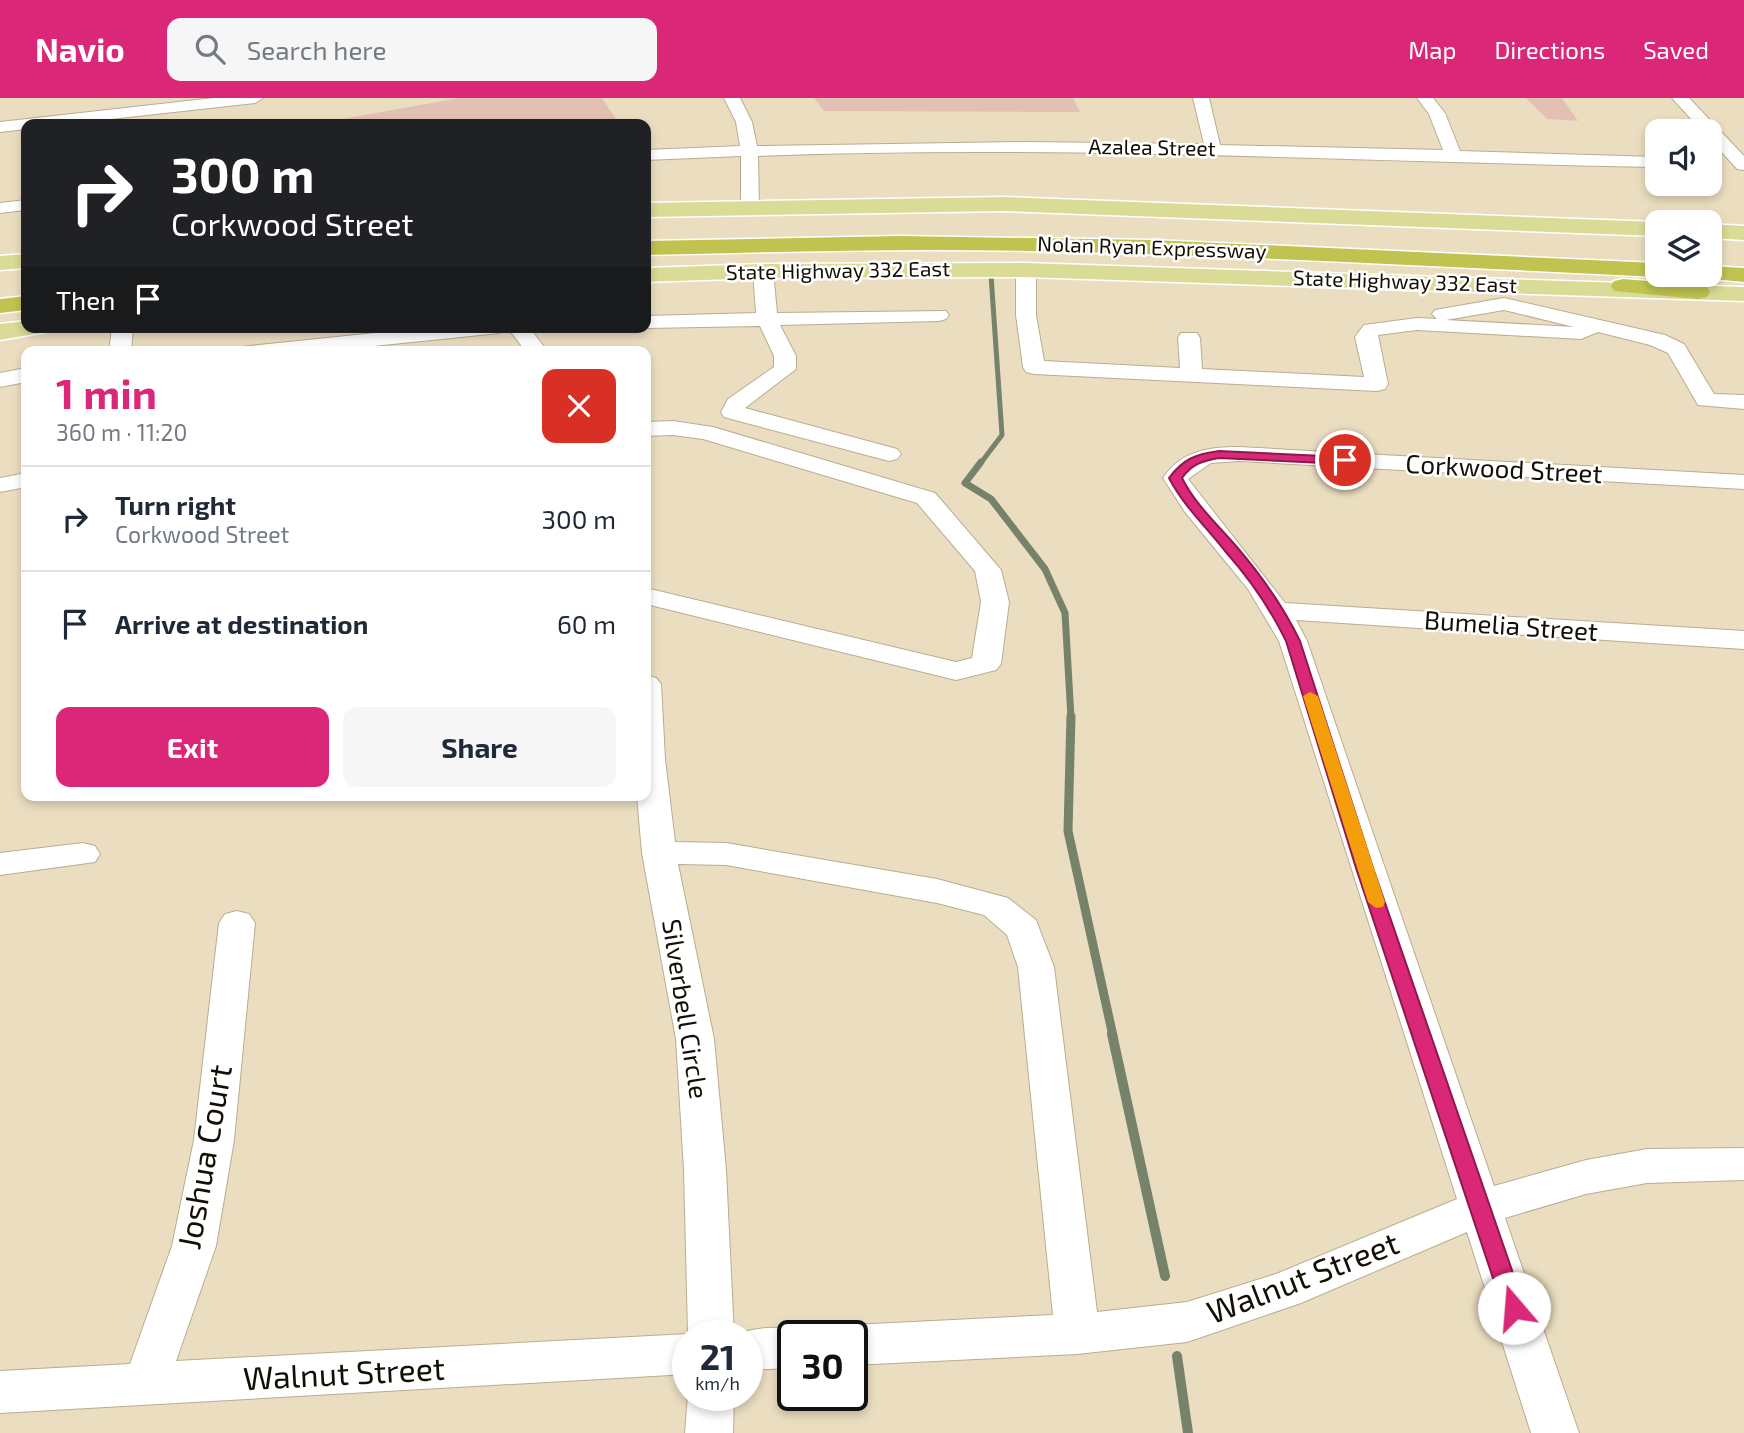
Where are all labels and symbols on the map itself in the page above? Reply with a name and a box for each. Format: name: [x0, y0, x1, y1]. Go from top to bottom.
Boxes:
street label: Azalea Street: [1088, 133, 1216, 160]
street label: Nolan Ryan Expressway: [1037, 230, 1267, 263]
street label: State Highway 332 East: [726, 255, 950, 284]
street label: State Highway 332 East: [1293, 264, 1518, 297]
pin: [1315, 430, 1375, 490]
street label: Corkwood Street: [1405, 447, 1603, 488]
street label: Bumelia Street: [1423, 603, 1599, 646]
street label: Silverbell Circle: [657, 917, 716, 1101]
street label: Joshua Court: [168, 1062, 238, 1252]
street label: Walnut Street: [1201, 1222, 1403, 1330]
position arrow: [1477, 1271, 1551, 1345]
speed limit sign: 30: [777, 1320, 868, 1411]
street label: Walnut Street: [242, 1348, 446, 1396]

